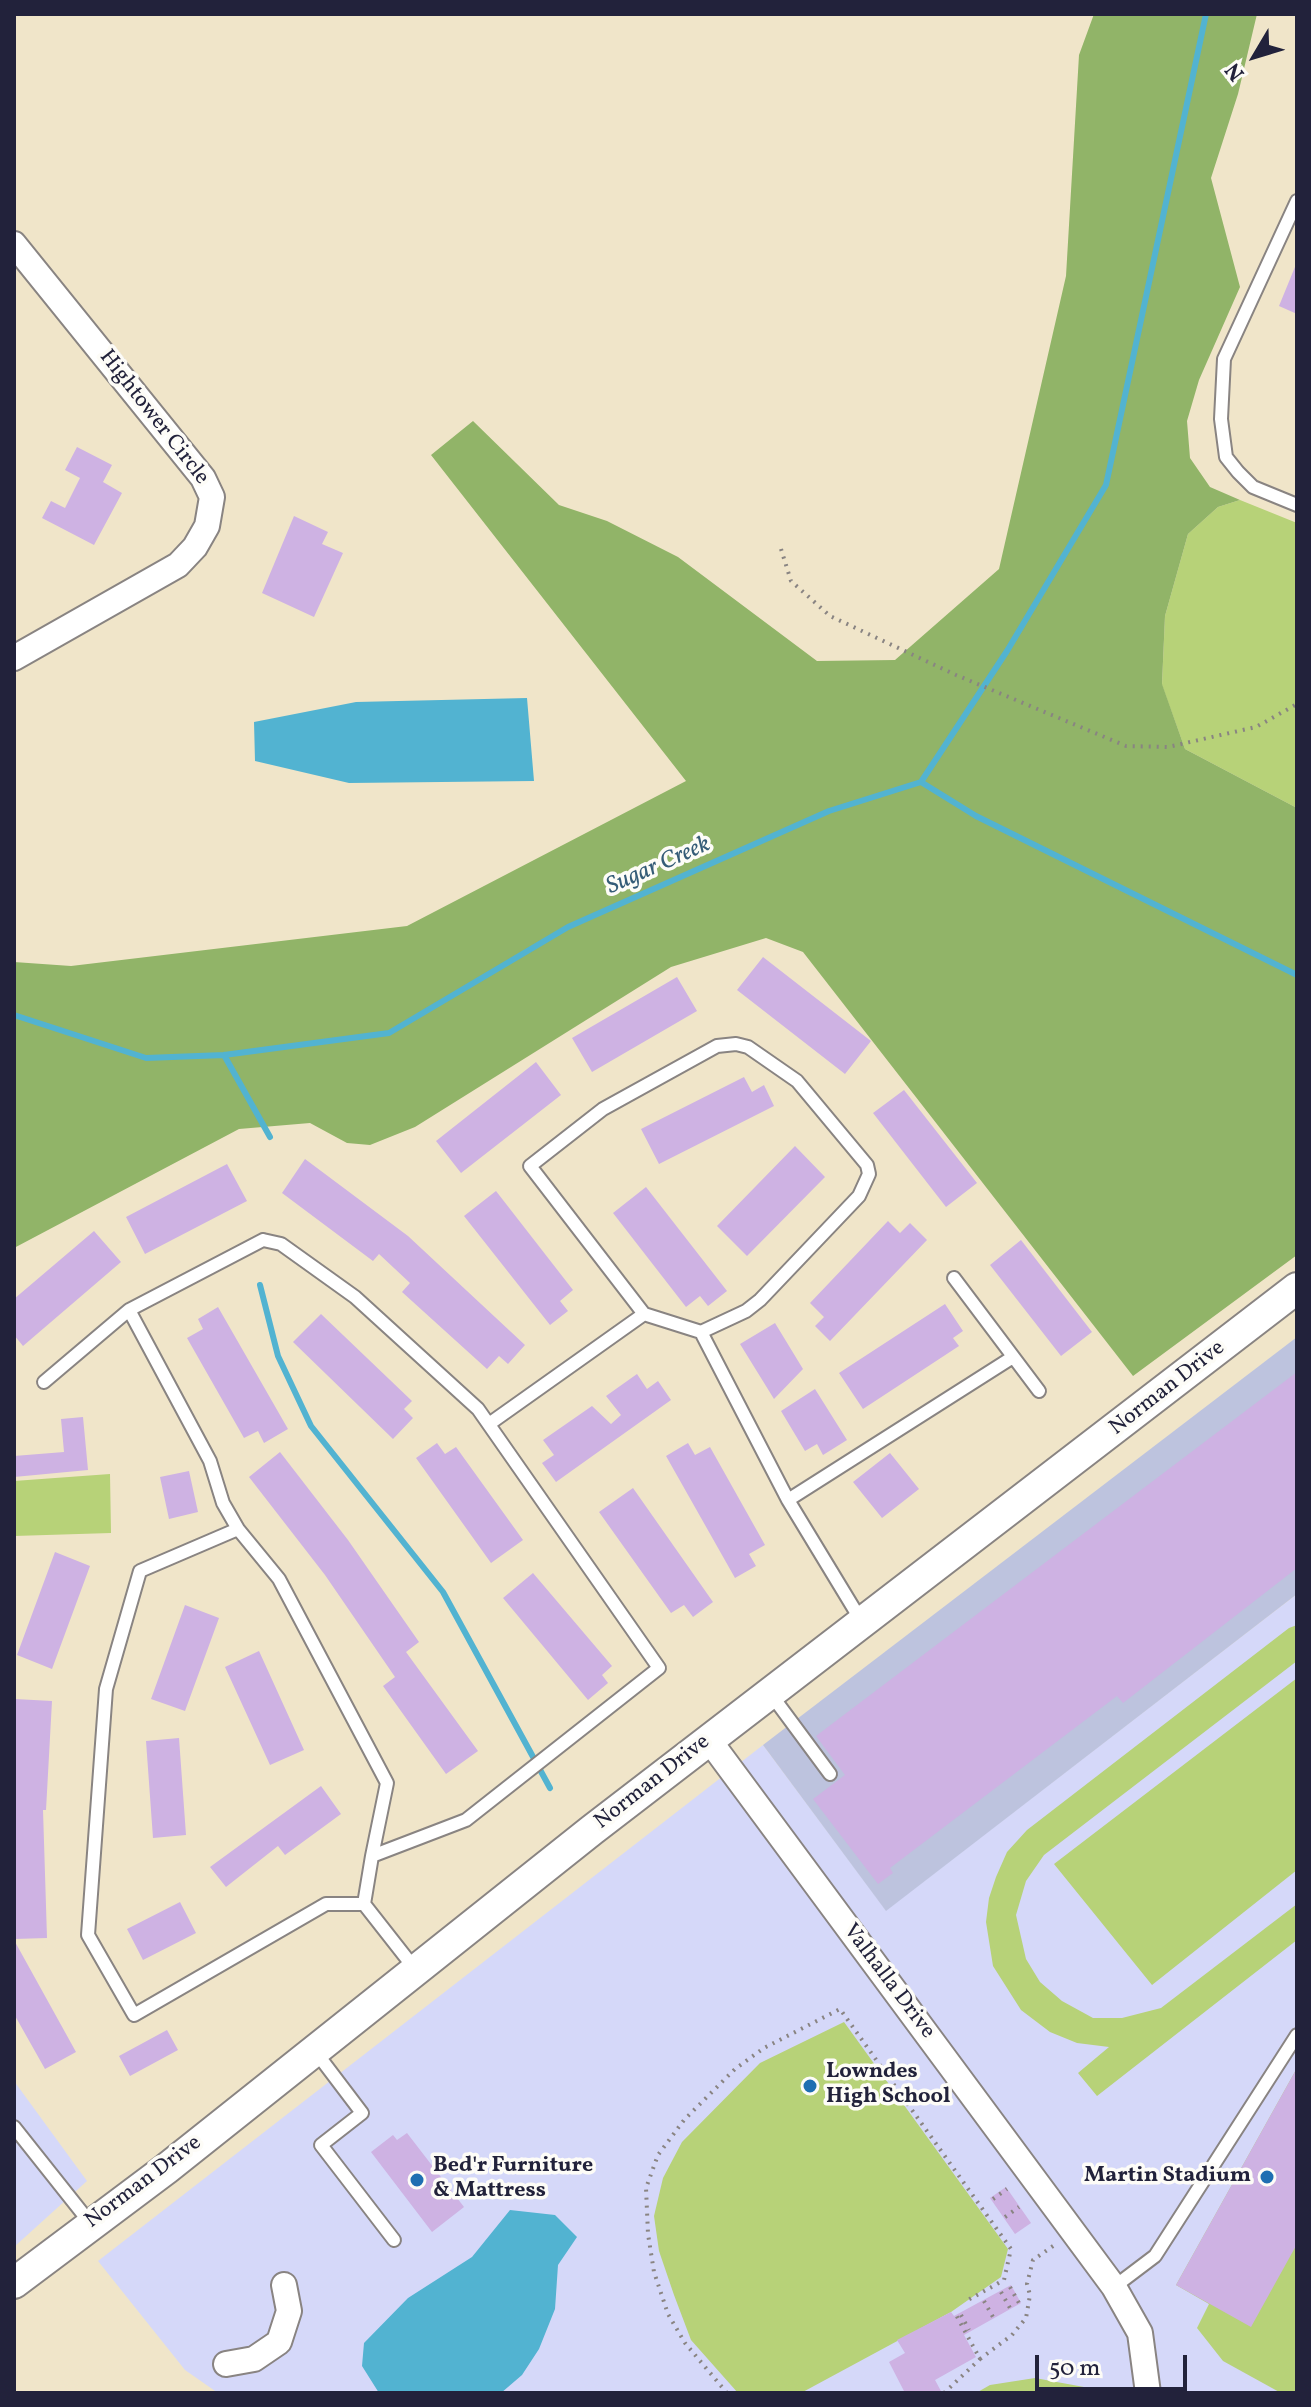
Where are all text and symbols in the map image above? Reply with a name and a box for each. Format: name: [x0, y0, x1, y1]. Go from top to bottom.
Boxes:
north arrow: [1215, 16, 1295, 96]
text: N: [1219, 55, 1253, 87]
street label: Hightower Circle: [92, 345, 214, 491]
water label: Sugar Creek: [603, 831, 715, 903]
street label: Norman Drive: [1105, 1336, 1231, 1442]
street label: Norman Drive: [590, 1730, 716, 1836]
street label: Valhalla Drive: [836, 1919, 940, 2045]
place label: Lowndes High School: [826, 2060, 951, 2112]
marker: Lowndes High School: [801, 2077, 819, 2095]
street label: Norman Drive: [81, 2131, 207, 2235]
place label: Bed'r Furniture & Mattress: [433, 2154, 593, 2206]
place label: Martin Stadium: [1084, 2164, 1251, 2190]
marker: Martin Stadium: [1258, 2168, 1276, 2186]
marker: Bed'r Furniture & Mattress: [408, 2171, 426, 2189]
scale bar: [1039, 2339, 1191, 2389]
text: 50 m: [1049, 2352, 1101, 2386]

